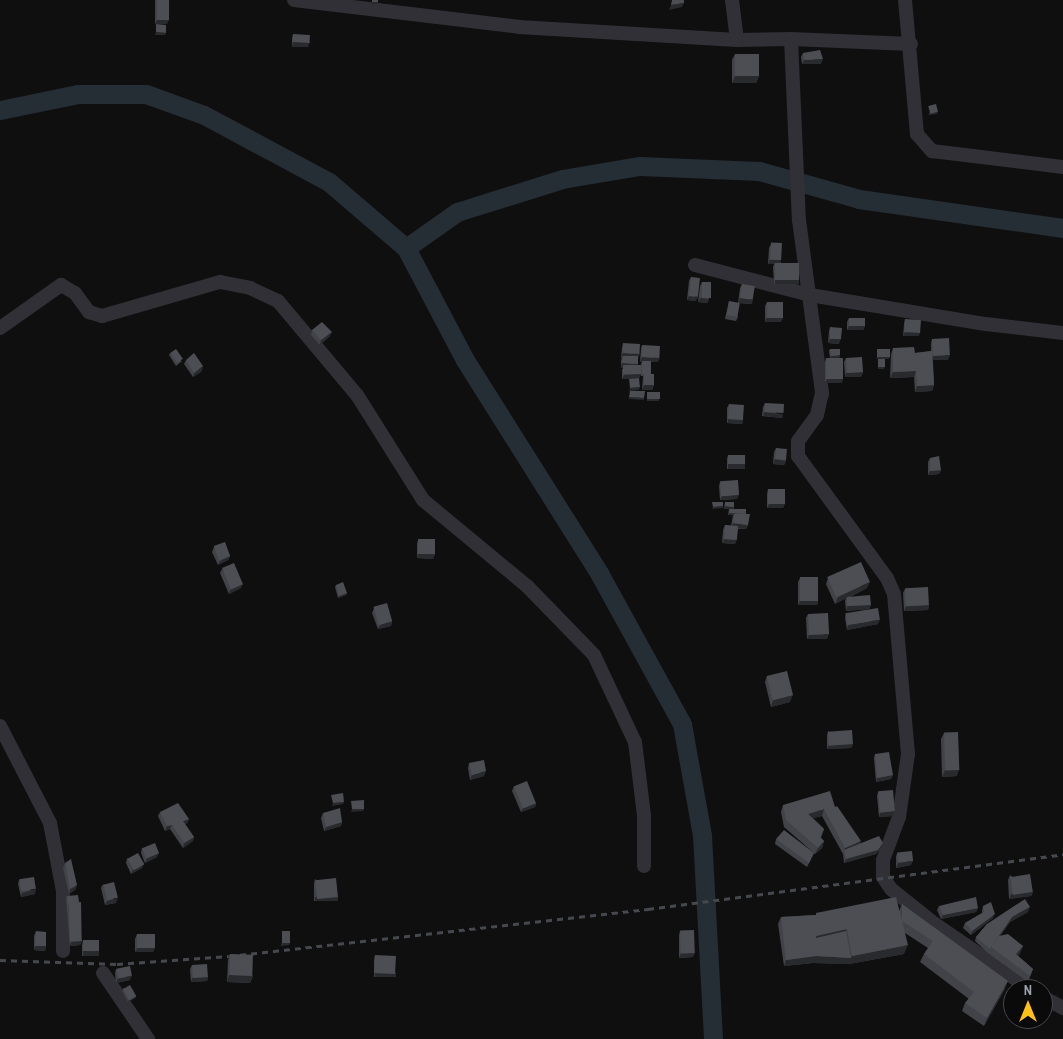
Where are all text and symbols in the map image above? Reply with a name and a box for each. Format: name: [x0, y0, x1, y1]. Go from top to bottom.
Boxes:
north arrow: [1003, 979, 1053, 1029]
text: N: [1024, 981, 1032, 999]

